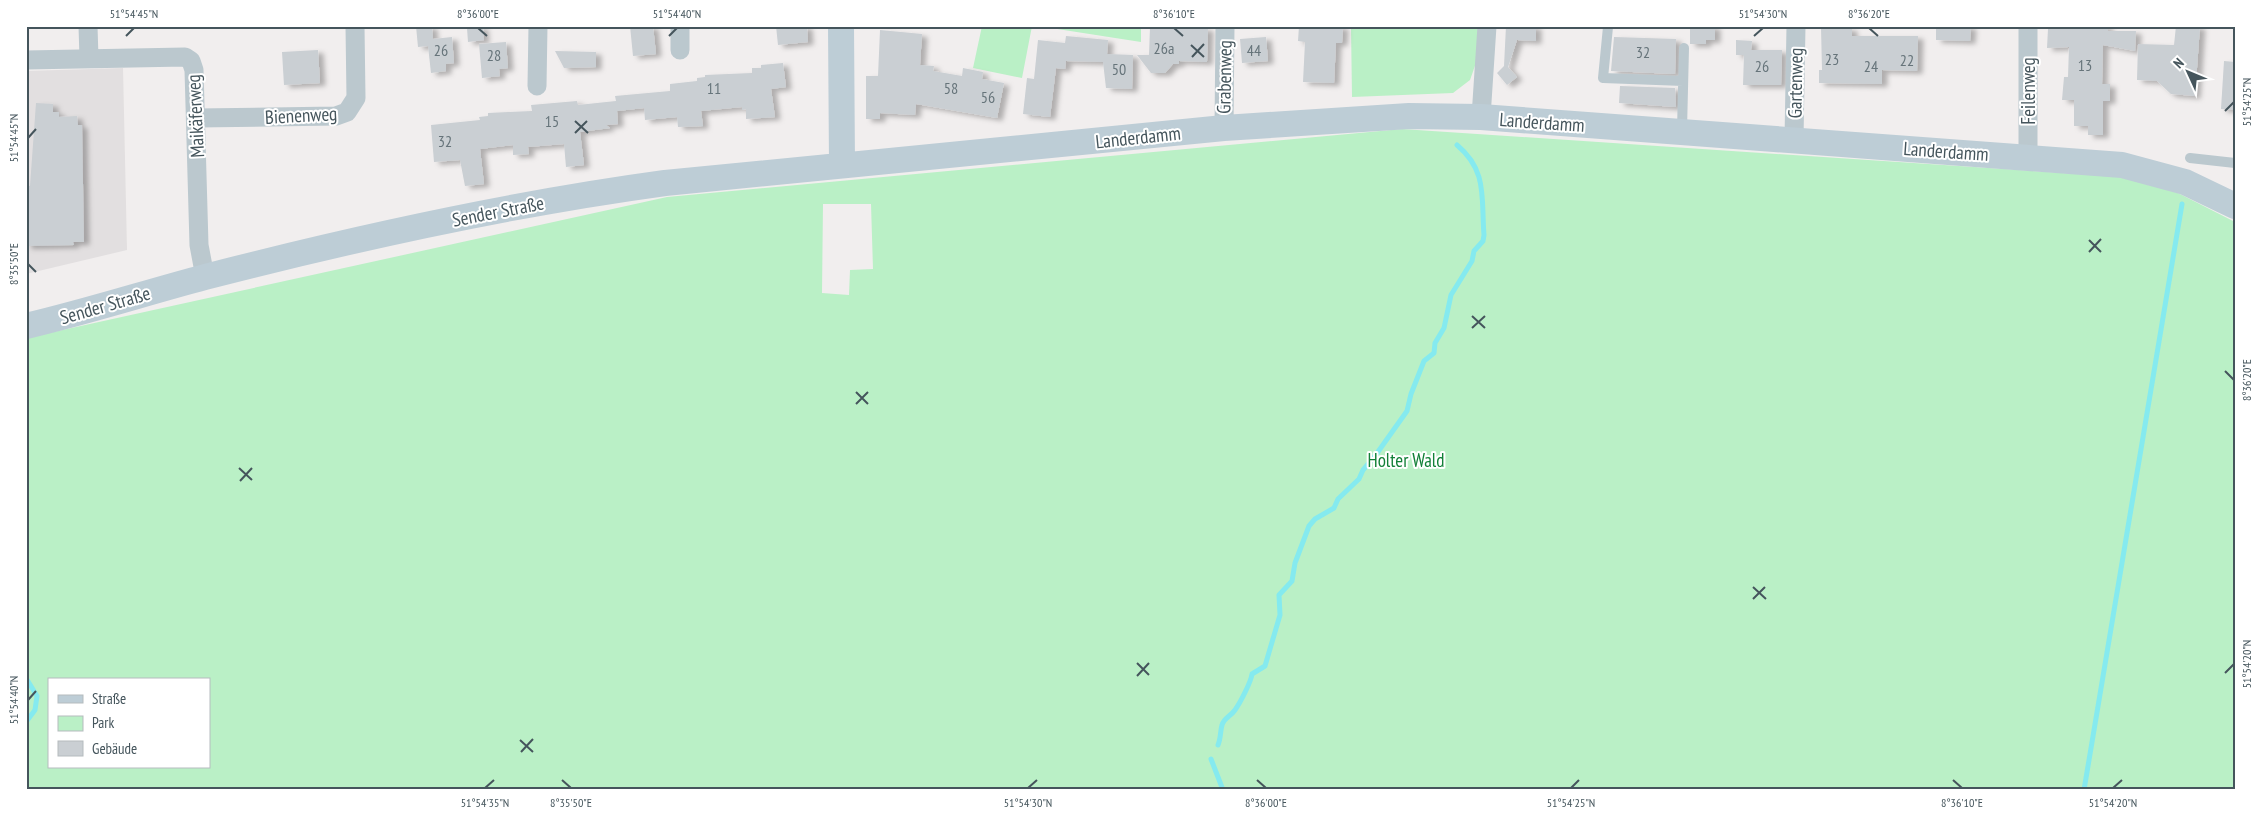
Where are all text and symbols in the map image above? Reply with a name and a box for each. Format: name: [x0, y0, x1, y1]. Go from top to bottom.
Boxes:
text: 51°54'45"N: [110, 6, 158, 21]
text: 8°36'00"E: [457, 6, 499, 21]
text: 51°54'40"N: [653, 6, 701, 21]
text: 8°36'10"E: [1153, 6, 1195, 21]
text: 51°54'30"N: [1739, 6, 1787, 21]
text: 8°36'20"E: [1848, 6, 1890, 21]
house number: 26a: [1154, 38, 1174, 58]
house number: 26: [434, 40, 448, 60]
street label: Grabenweg: [1211, 40, 1237, 114]
house number: 44: [1247, 40, 1261, 60]
house number: 32: [1636, 42, 1650, 62]
house number: 28: [487, 45, 501, 65]
street label: Gartenweg: [1782, 47, 1808, 119]
north arrow: [2164, 48, 2214, 98]
house number: 23: [1825, 49, 1839, 69]
house number: 22: [1900, 50, 1914, 70]
text: N: [2170, 54, 2188, 72]
house number: 13: [2078, 55, 2092, 75]
house number: 26: [1755, 56, 1769, 76]
house number: 24: [1864, 56, 1878, 76]
street label: Feilenweg: [2016, 57, 2040, 125]
house number: 50: [1112, 59, 1126, 79]
street label: Maikäferweg: [181, 74, 209, 158]
house number: 11: [707, 78, 721, 98]
house number: 58: [944, 78, 958, 98]
text: 51°54'25"N: [2239, 78, 2254, 126]
house number: 56: [981, 87, 995, 107]
street label: Bienenweg: [264, 101, 338, 129]
street label: Landerdamm: [1499, 107, 1585, 137]
house number: 15: [545, 111, 559, 131]
text: 51°54'45"N: [6, 114, 21, 162]
street label: Landerdamm: [1094, 121, 1182, 153]
house number: 32: [438, 131, 452, 151]
street label: Landerdamm: [1903, 136, 1989, 166]
street label: Sender Straße: [450, 190, 546, 232]
text: 8°35'50"E: [6, 243, 21, 285]
street label: Sender Straße: [57, 281, 153, 329]
text: 8°36'20"E: [2239, 359, 2254, 401]
park label: Holter Wald: [1367, 448, 1445, 472]
text: 51°54'20"N: [2239, 640, 2254, 688]
text: 51°54'40"N: [6, 676, 21, 724]
legend: [48, 678, 210, 768]
text: Straße: [92, 689, 126, 708]
text: Park: [92, 713, 114, 732]
text: Gebäude: [92, 739, 137, 758]
text: 51°54'35"N: [461, 795, 509, 810]
text: 8°35'50"E: [550, 795, 592, 810]
text: 51°54'30"N: [1004, 795, 1052, 810]
text: 8°36'00"E: [1245, 795, 1287, 810]
text: 51°54'25"N: [1547, 795, 1595, 810]
text: 8°36'10"E: [1941, 795, 1983, 810]
text: 51°54'20"N: [2089, 795, 2137, 810]

